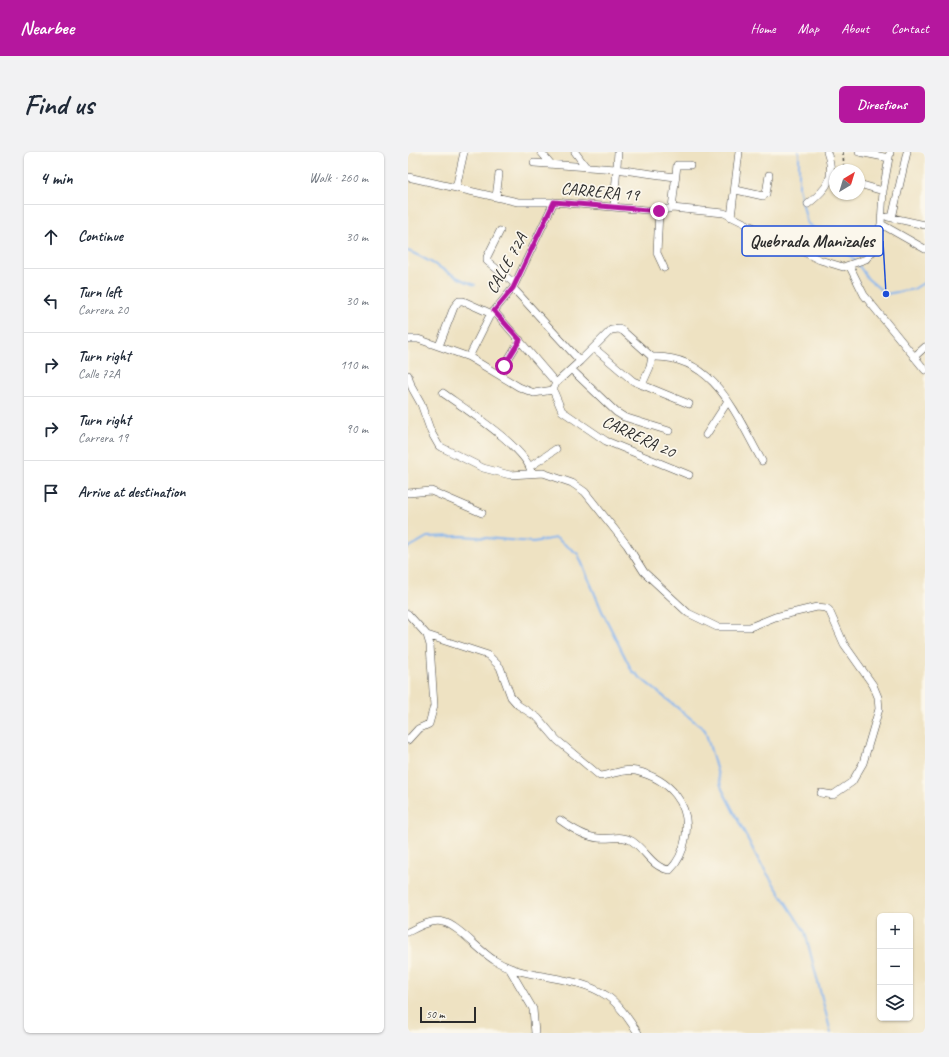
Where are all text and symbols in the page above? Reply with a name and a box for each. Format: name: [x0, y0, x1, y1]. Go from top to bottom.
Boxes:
text: Nearbee: [20, 16, 74, 40]
text: Home: [750, 20, 776, 37]
text: Map: [798, 20, 819, 37]
text: About: [841, 20, 869, 37]
text: Contact: [891, 20, 929, 37]
button: Directions: [839, 86, 925, 123]
text: Find us: [24, 87, 94, 122]
north arrow: [829, 164, 865, 200]
text: 4 min: [40, 168, 73, 189]
text: Walk · 260 m: [309, 170, 368, 186]
street label: CARRERA 19: [560, 178, 641, 205]
route end: [650, 202, 668, 220]
icon: ahead: [40, 226, 62, 248]
callout: Quebrada Manizales: [742, 226, 883, 256]
text: Continue: [78, 227, 123, 246]
street label: CALLE 72A: [481, 228, 532, 297]
text: 30 m: [346, 229, 368, 245]
text: Quebrada Manizales: [750, 230, 876, 252]
text: Turn left: [78, 283, 121, 302]
icon: left: [40, 290, 62, 312]
text: 30 m: [346, 293, 368, 309]
text: Carrera 20: [78, 302, 128, 318]
text: Turn right: [78, 347, 131, 366]
icon: right: [40, 354, 62, 376]
text: 110 m: [340, 357, 368, 373]
route start: [495, 357, 513, 375]
text: Calle 72A: [78, 366, 120, 382]
street label: CARRERA 20: [599, 410, 680, 463]
text: Turn right: [78, 411, 131, 430]
icon: right: [40, 418, 62, 440]
text: 90 m: [346, 421, 368, 437]
text: Carrera 19: [78, 430, 128, 446]
icon: arrive: [40, 482, 62, 504]
text: Arrive at destination: [78, 483, 185, 502]
map controls: [877, 913, 913, 1021]
button: +: [877, 913, 913, 949]
button: −: [877, 949, 913, 985]
button: layers: [877, 985, 913, 1021]
scale bar: [420, 1005, 476, 1024]
text: 50 m: [426, 1007, 445, 1021]

